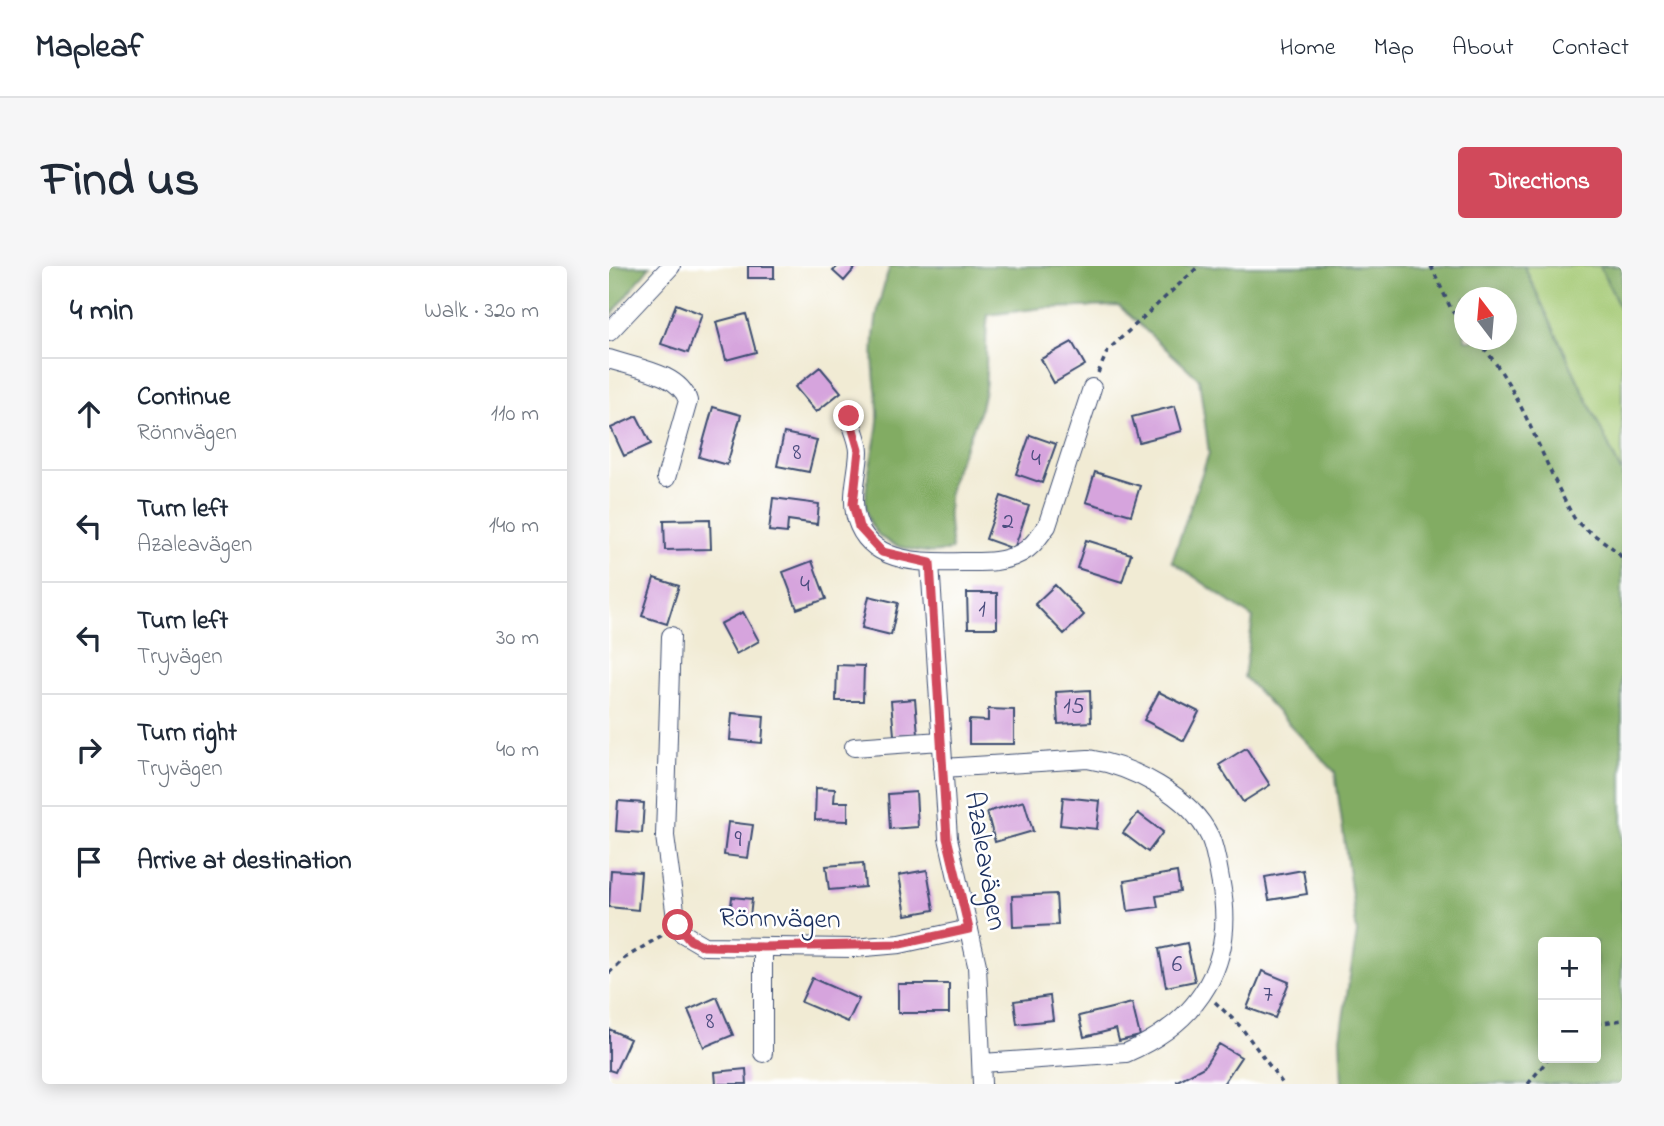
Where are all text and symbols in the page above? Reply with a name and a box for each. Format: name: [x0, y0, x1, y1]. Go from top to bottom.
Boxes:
text: Mapleaf: [35, 24, 143, 72]
text: Home: [1280, 31, 1336, 66]
text: Map: [1374, 31, 1414, 66]
text: About: [1452, 31, 1514, 66]
text: Contact: [1552, 31, 1629, 66]
text: Find us: [42, 146, 199, 218]
button: Directions: [1458, 147, 1622, 218]
north arrow: [1454, 287, 1517, 350]
text: 4 min: [70, 290, 133, 334]
text: Walk · 320 m: [424, 295, 539, 328]
text: Continue: [137, 379, 230, 417]
icon: ahead: [70, 395, 108, 433]
text: 110 m: [491, 398, 539, 431]
route end: [833, 400, 864, 431]
text: Rönnvägen: [137, 417, 237, 450]
house number: 8: [793, 436, 802, 471]
house number: 4: [1031, 442, 1041, 477]
text: Turn left: [137, 491, 228, 529]
house number: 2: [1002, 505, 1014, 540]
icon: left: [70, 507, 108, 545]
text: 140 m: [489, 510, 539, 543]
text: Azaleavägen: [137, 529, 252, 562]
house number: 4: [800, 568, 810, 603]
house number: 1: [978, 593, 986, 628]
text: Turn left: [137, 603, 228, 641]
icon: left: [70, 619, 108, 657]
text: 30 m: [496, 622, 539, 655]
text: Tryvägen: [137, 641, 223, 674]
house number: 15: [1063, 690, 1085, 725]
text: Turn right: [137, 715, 237, 753]
icon: right: [70, 731, 108, 769]
text: 40 m: [496, 734, 539, 767]
text: Tryvägen: [137, 753, 223, 786]
street label: Azaleavägen: [952, 788, 1016, 934]
house number: 9: [734, 823, 742, 858]
icon: arrive: [70, 843, 108, 881]
text: Arrive at destination: [137, 843, 352, 881]
street label: Rönnvägen: [719, 898, 841, 942]
route start: [662, 909, 693, 940]
map controls: [1538, 937, 1601, 1063]
button: +: [1538, 937, 1601, 1000]
house number: 6: [1172, 948, 1183, 983]
house number: 7: [1263, 978, 1273, 1013]
button: −: [1538, 1000, 1601, 1063]
house number: 8: [706, 1005, 715, 1040]

